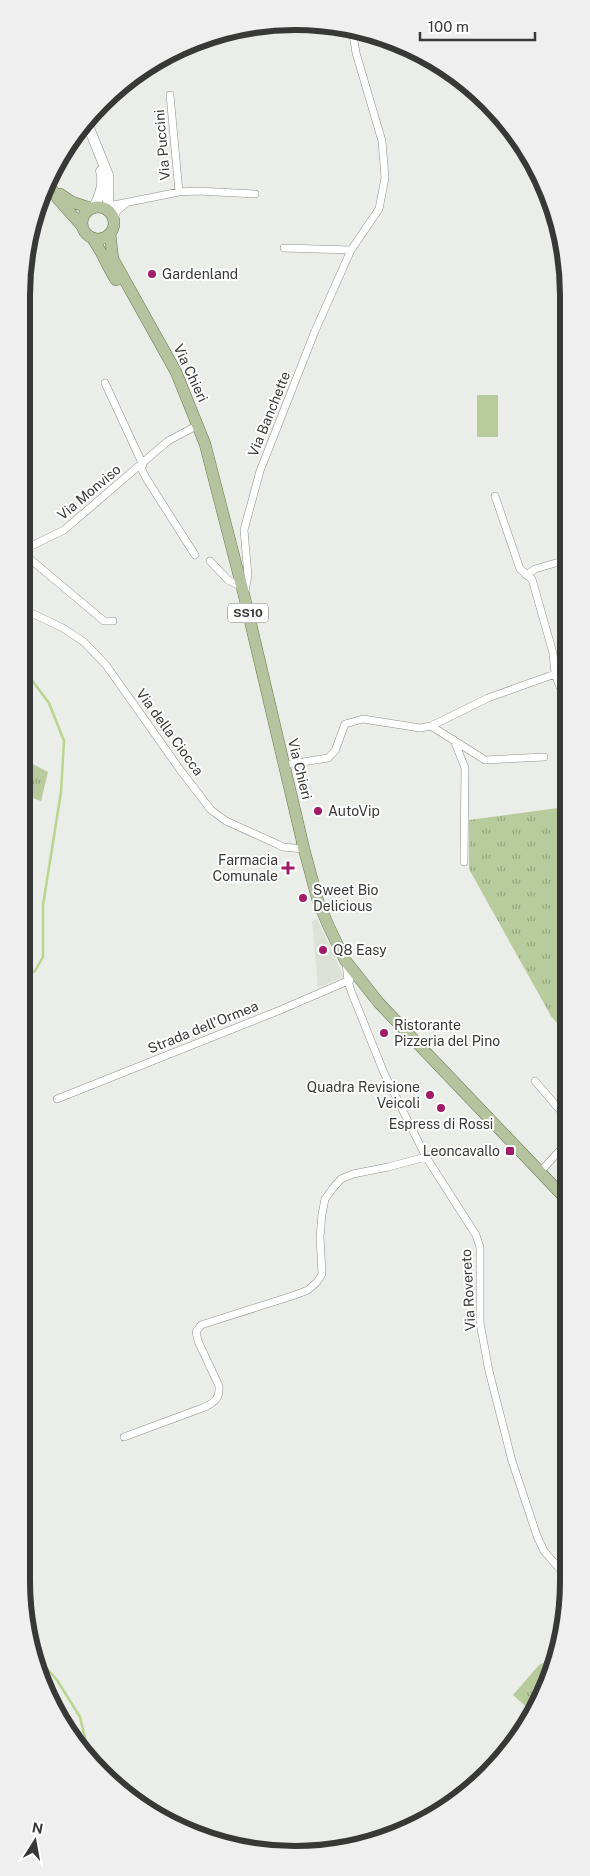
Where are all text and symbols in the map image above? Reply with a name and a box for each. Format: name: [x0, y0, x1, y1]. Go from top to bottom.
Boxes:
scale bar: [420, 10, 535, 42]
text: 100 m: [428, 18, 469, 35]
street label: Via Puccini: [151, 109, 173, 181]
place label: Gardenland: [162, 266, 238, 282]
marker: Gardenland: [146, 268, 158, 280]
street label: Via Chieri: [171, 341, 211, 405]
street label: Via Banchette: [245, 369, 293, 459]
street label: Via Monviso: [54, 461, 124, 523]
road number: SS10: [228, 604, 268, 622]
street label: Via della Ciocca: [133, 686, 207, 778]
street label: Via Chieri: [285, 737, 315, 801]
place label: AutoVip: [328, 803, 380, 819]
marker: AutoVip: [312, 805, 324, 817]
place label: Farmacia Comunale: [213, 852, 278, 884]
marker: Farmacia Comunale: [282, 862, 294, 874]
place label: Sweet Bio Delicious: [313, 882, 378, 914]
marker: Sweet Bio Delicious: [297, 892, 309, 904]
place label: Q8 Easy: [333, 942, 387, 958]
marker: Q8 Easy: [317, 944, 329, 956]
street label: Strada dell'Ormea: [145, 998, 261, 1056]
place label: Ristorante Pizzeria del Pino: [394, 1017, 500, 1049]
marker: Ristorante Pizzeria del Pino: [378, 1027, 390, 1039]
place label: Quadra Revisione Veicoli: [307, 1079, 420, 1111]
marker: Quadra Revisione Veicoli: [424, 1089, 436, 1101]
marker: Espress di Rossi: [435, 1102, 447, 1114]
place label: Espress di Rossi: [389, 1116, 493, 1132]
place label: Leoncavallo: [423, 1143, 500, 1159]
marker: Leoncavallo: [504, 1145, 516, 1157]
street label: Via Rovereto: [458, 1249, 478, 1331]
north arrow: [10, 1816, 60, 1866]
text: N: [31, 1819, 44, 1837]

